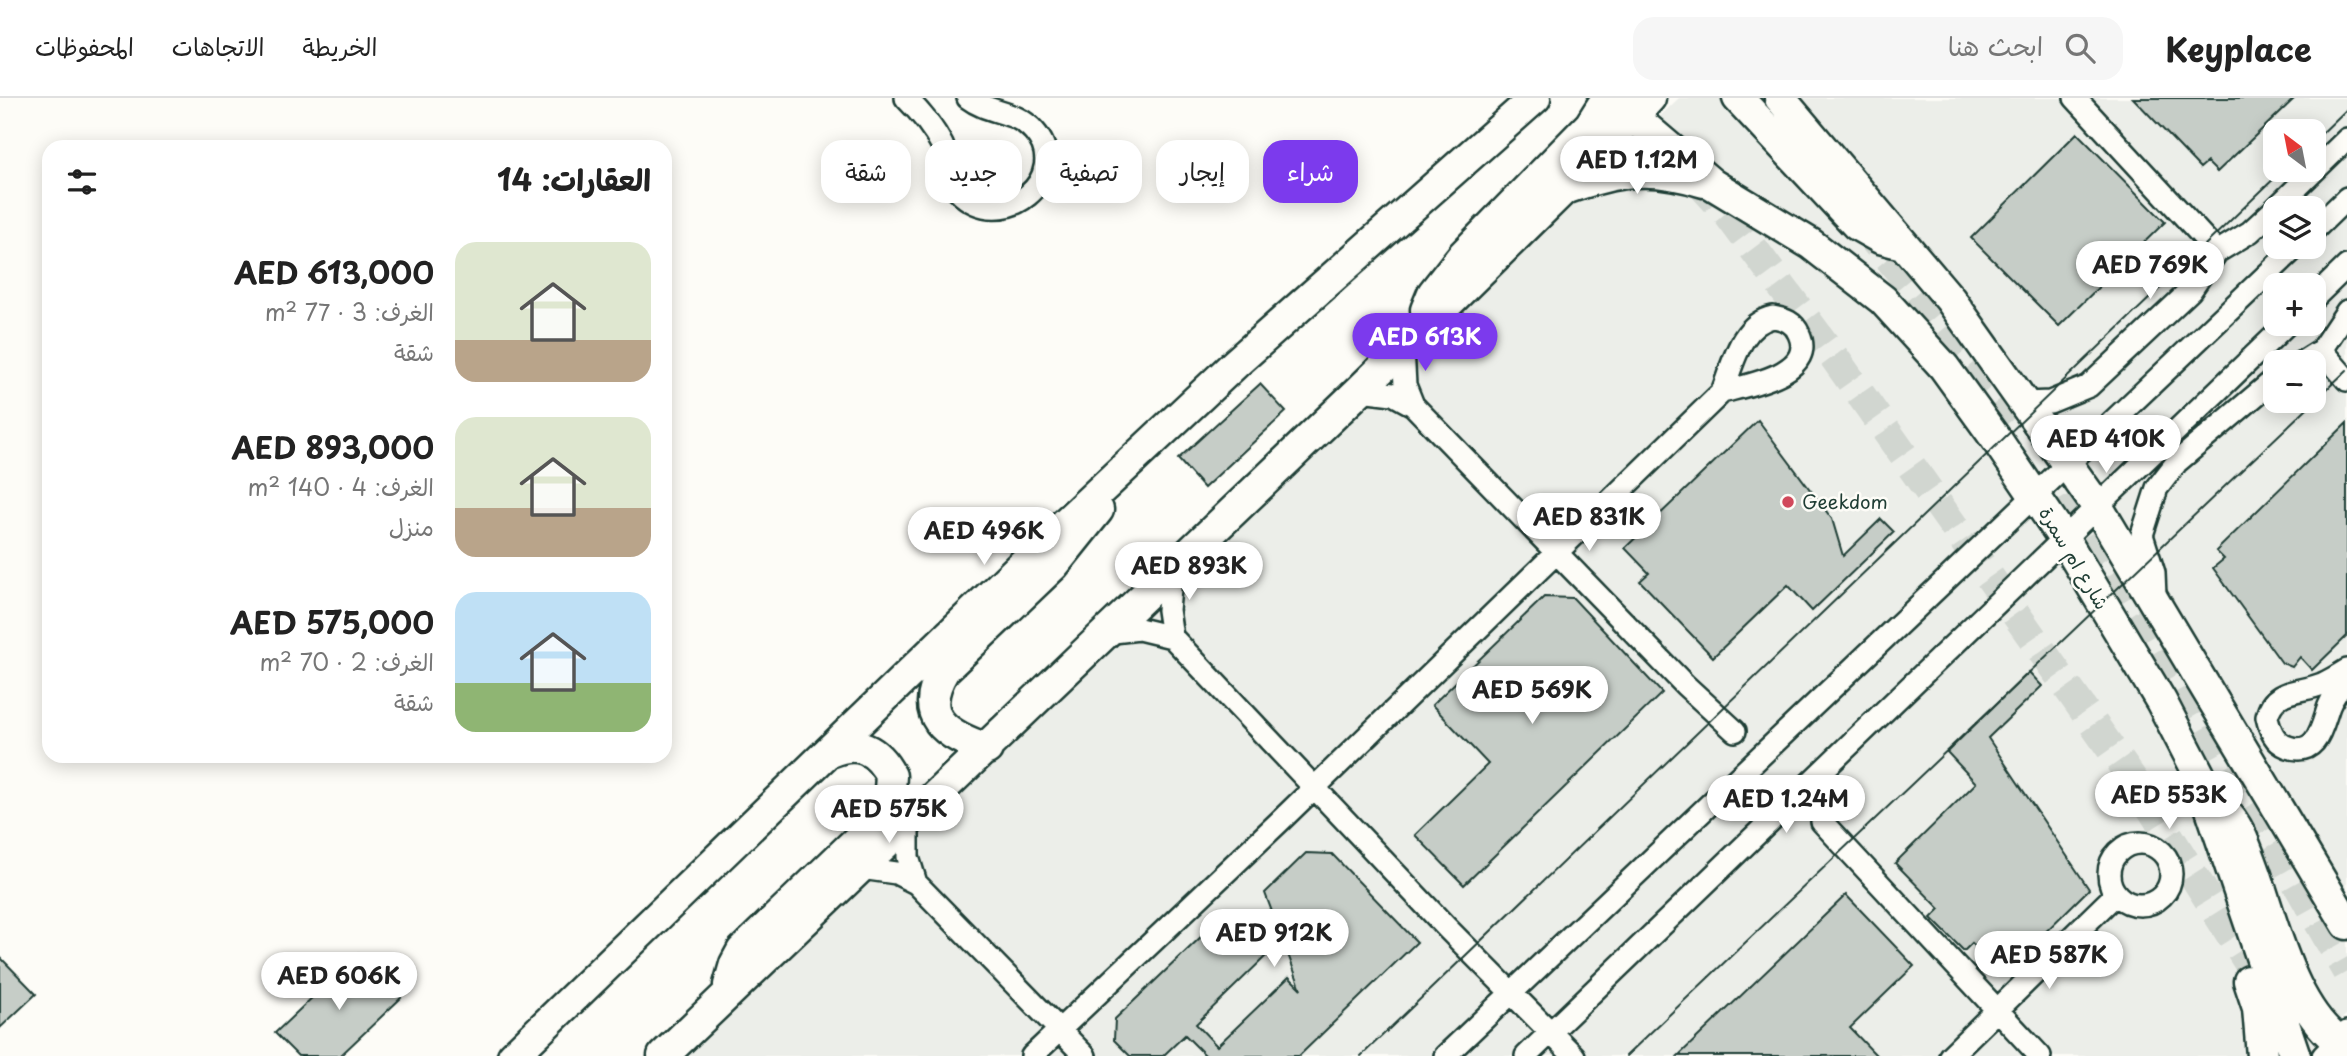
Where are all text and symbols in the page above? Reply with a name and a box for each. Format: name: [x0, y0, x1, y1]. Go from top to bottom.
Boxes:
search box: [1633, 17, 2123, 80]
text: Keyplace: [2165, 23, 2312, 73]
text: ابحث هنا: [1948, 26, 2043, 65]
text: المحفوظات: [35, 28, 134, 64]
text: الاتجاهات: [172, 28, 265, 64]
text: الخريطة: [303, 28, 377, 64]
icon: search: [2061, 29, 2099, 67]
north arrow: [2263, 119, 2326, 182]
map controls: [2263, 119, 2326, 413]
pin: AED 1.12M: [1557, 136, 1717, 196]
chip: شقة: [821, 140, 911, 203]
chip: جديد: [925, 140, 1022, 203]
chip: تصفية: [1036, 140, 1142, 203]
chip: إيجار: [1156, 140, 1249, 203]
chip: شراء: [1263, 140, 1358, 203]
text: AED 1.12M: [1576, 141, 1698, 176]
text: العقارات: 14: [497, 156, 651, 201]
icon: filters: [63, 163, 101, 201]
button: layers: [2263, 196, 2326, 259]
pin: AED 769K: [2078, 242, 2222, 301]
text: AED 769K: [2092, 246, 2208, 281]
text: AED 613,000: [234, 249, 434, 294]
icon: home: [511, 270, 595, 354]
button: +: [2263, 273, 2326, 336]
text: الغرف: 3 · 77 m²: [265, 294, 434, 329]
pin: AED 613K: [1353, 314, 1497, 373]
text: AED 613K: [1368, 318, 1482, 353]
text: شقة: [394, 334, 434, 369]
button: −: [2263, 350, 2326, 413]
pin: AED 410K: [2034, 416, 2178, 475]
text: AED 410K: [2047, 420, 2165, 455]
text: AED 893,000: [232, 424, 434, 469]
icon: home: [511, 445, 595, 529]
text: الغرف: 4 · 140 m²: [248, 469, 434, 504]
place label: Geekdom: [1802, 487, 1888, 515]
pin: AED 831K: [1517, 494, 1661, 553]
marker: Geekdom: [1780, 494, 1796, 510]
text: AED 831K: [1533, 498, 1645, 533]
street label: شارع ام سمرة: [2031, 501, 2117, 615]
pin: AED 496K: [912, 508, 1056, 567]
text: منزل: [389, 509, 434, 544]
text: AED 496K: [924, 512, 1044, 547]
pin: AED 893K: [1117, 542, 1261, 602]
text: AED 893K: [1131, 547, 1247, 582]
text: AED 575,000: [230, 599, 434, 644]
icon: home: [511, 620, 595, 704]
text: الغرف: 2 · 70 m²: [260, 644, 434, 679]
pin: AED 569K: [1460, 666, 1604, 726]
text: AED 569K: [1472, 671, 1592, 706]
text: شقة: [394, 684, 434, 719]
pin: AED 553K: [2097, 772, 2241, 831]
pin: AED 1.24M: [1706, 776, 1866, 835]
text: AED 553K: [2111, 776, 2227, 811]
text: AED 1.24M: [1723, 780, 1849, 815]
pin: AED 575K: [817, 786, 961, 845]
text: AED 575K: [831, 790, 947, 825]
pin: AED 912K: [1202, 910, 1346, 969]
text: AED 912K: [1216, 914, 1332, 949]
pin: AED 587K: [1977, 932, 2121, 991]
text: AED 587K: [1990, 936, 2108, 971]
pin: AED 606K: [267, 953, 411, 1012]
text: AED 606K: [277, 957, 401, 992]

